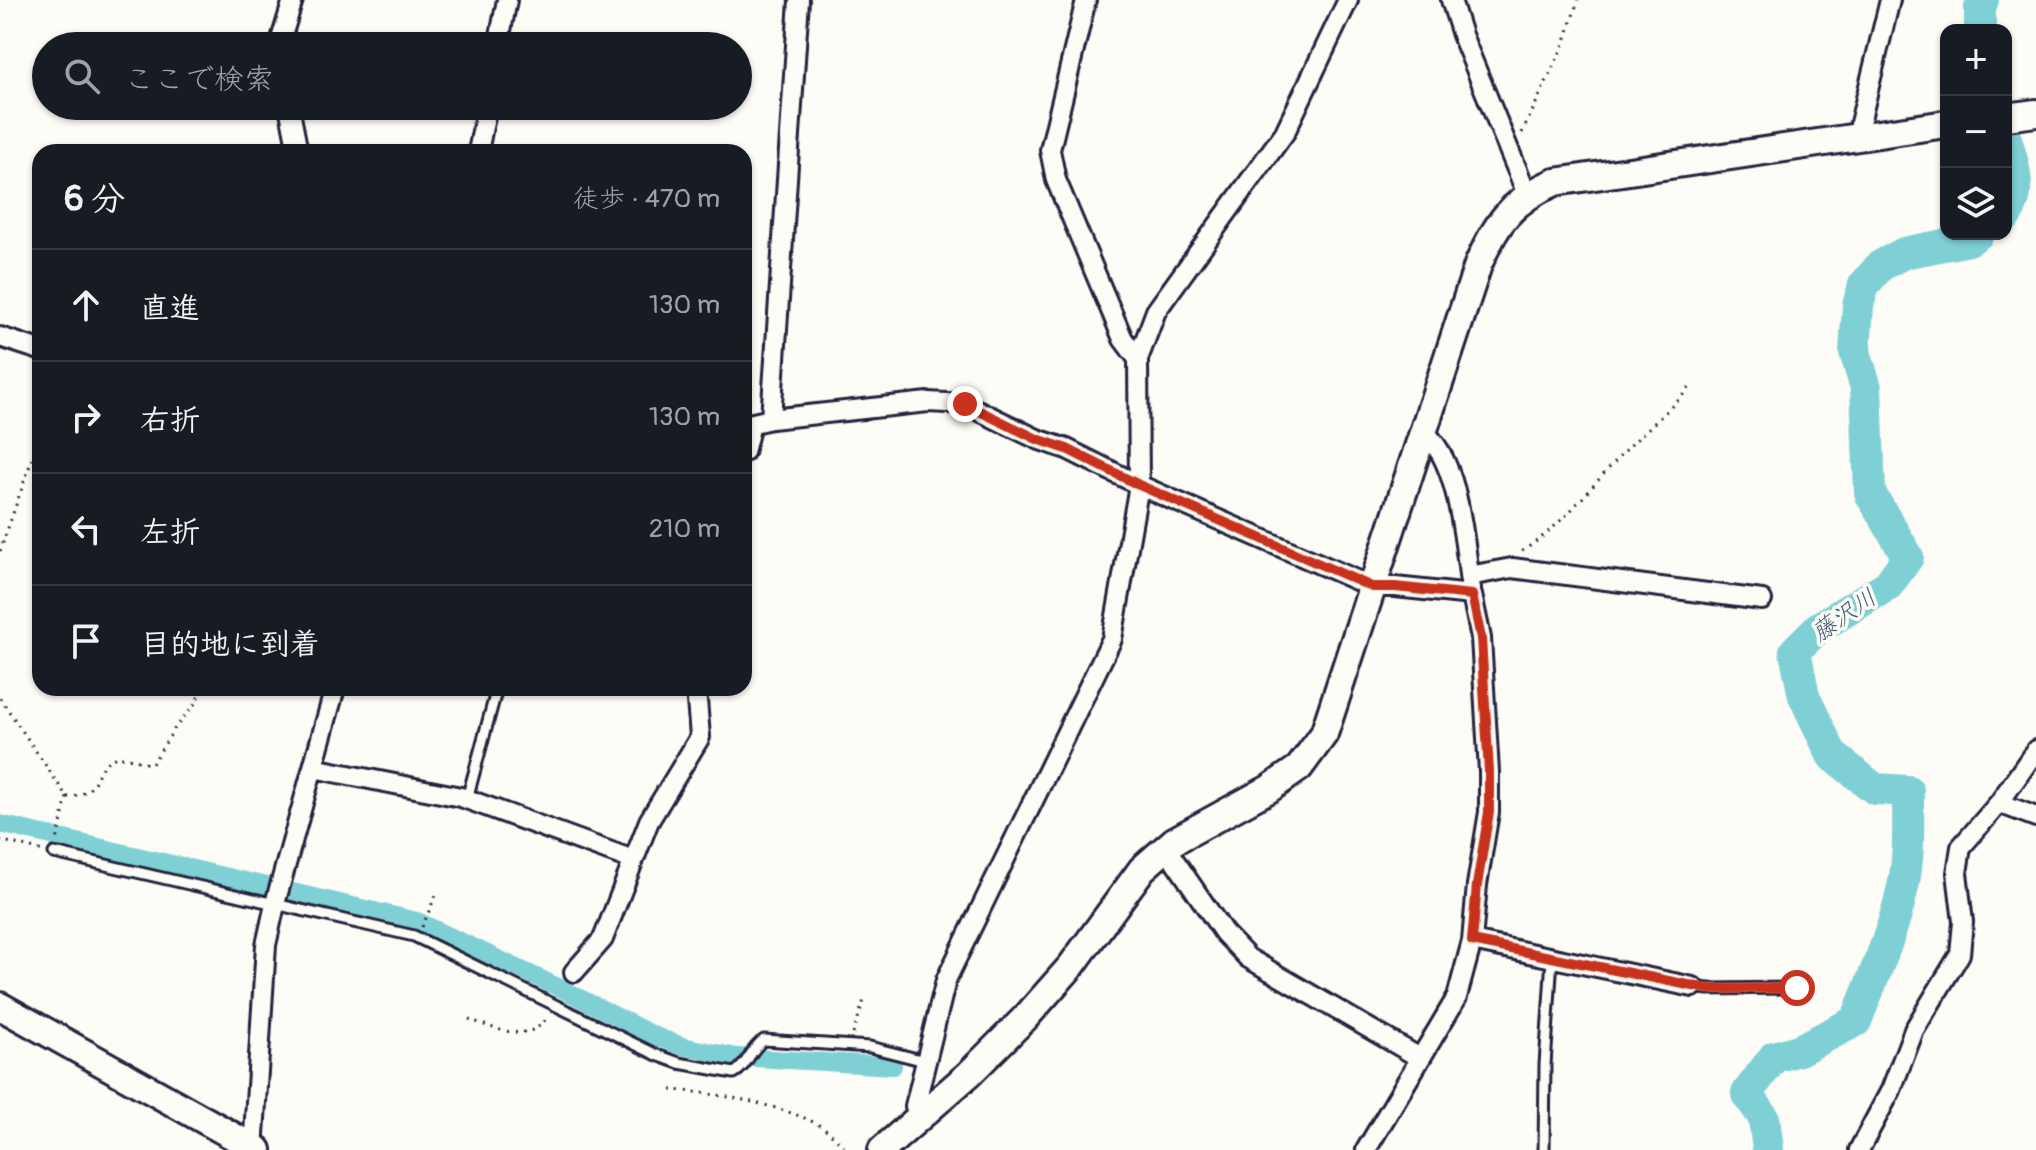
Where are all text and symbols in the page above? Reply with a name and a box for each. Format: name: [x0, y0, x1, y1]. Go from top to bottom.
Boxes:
map controls: [1940, 24, 2012, 240]
button: +: [1940, 24, 2012, 96]
search box: [32, 32, 752, 120]
icon: search: [60, 54, 104, 98]
text: ここで検索: [124, 61, 274, 98]
button: −: [1940, 96, 2012, 168]
button: layers: [1940, 168, 2012, 240]
text: 6 分: [64, 178, 125, 221]
text: 徒歩 · 470 m: [573, 183, 720, 215]
icon: ahead: [64, 283, 108, 327]
text: 130 m: [649, 289, 720, 321]
text: 直進: [140, 290, 200, 327]
route end: [947, 386, 983, 422]
icon: right: [64, 395, 108, 439]
text: 130 m: [649, 401, 720, 433]
text: 右折: [140, 402, 200, 439]
icon: left: [64, 507, 108, 551]
text: 210 m: [649, 513, 720, 545]
text: 左折: [140, 514, 200, 551]
water label: 藤沢川: [1806, 583, 1882, 648]
icon: arrive: [64, 619, 108, 663]
text: 目的地に到着: [140, 626, 320, 663]
route start: [1779, 970, 1815, 1006]

